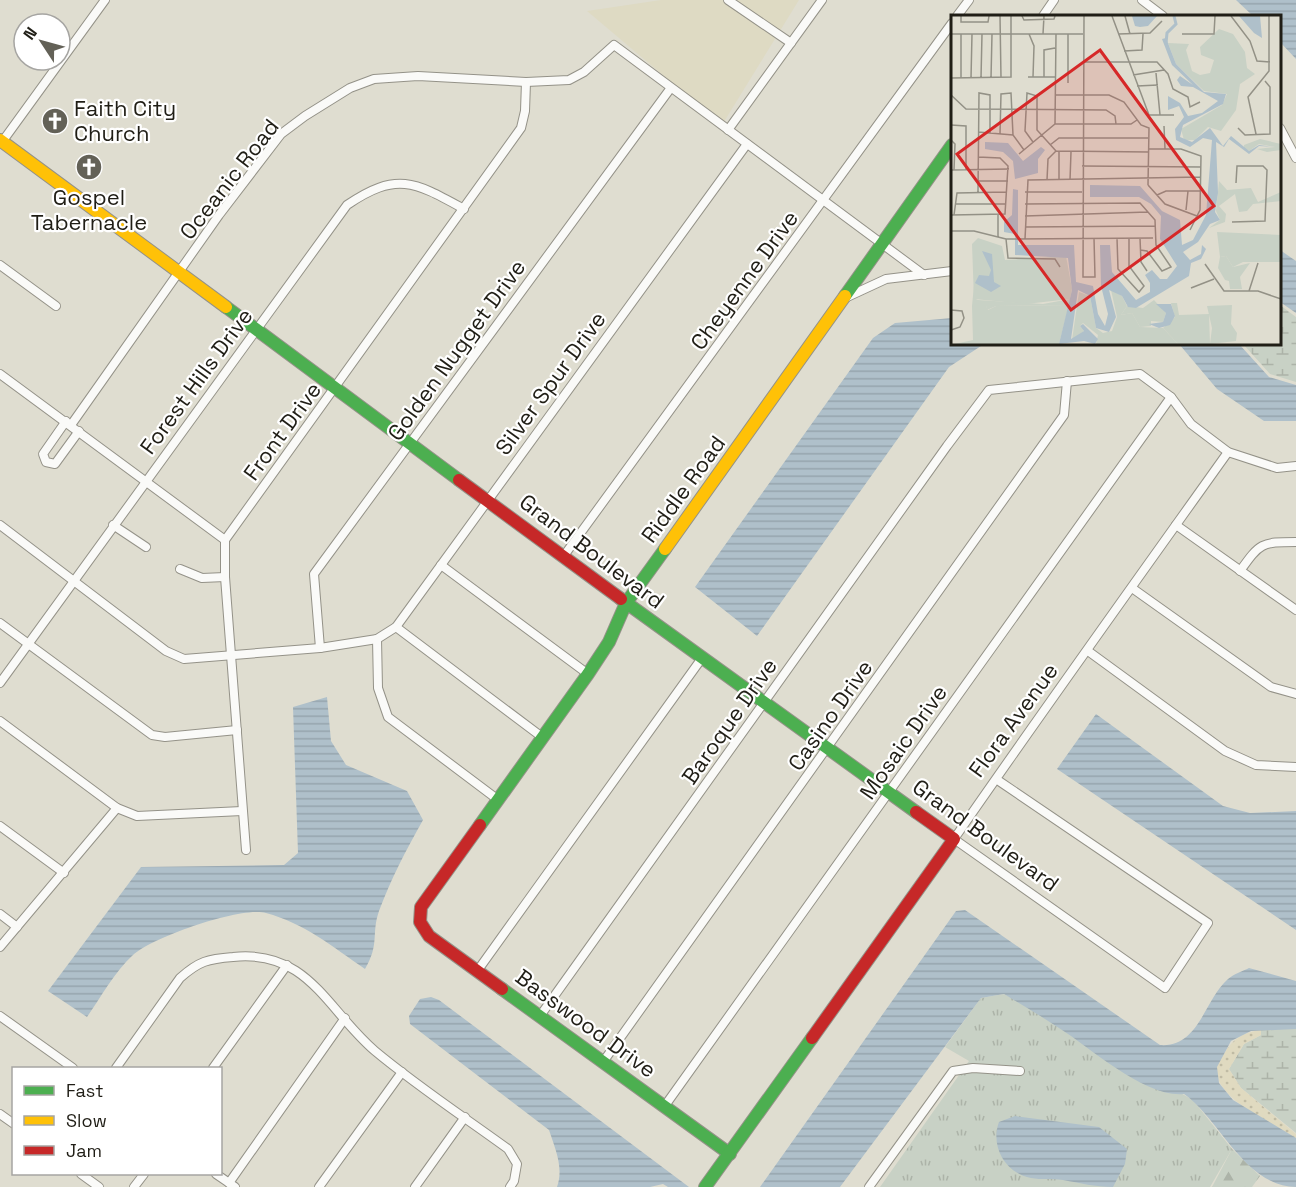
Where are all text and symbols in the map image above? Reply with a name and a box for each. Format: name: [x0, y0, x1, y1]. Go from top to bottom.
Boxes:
north arrow: [12, 12, 72, 72]
inset map: [951, 15, 1281, 345]
text: N: [19, 23, 42, 44]
place label: Faith City Church: [74, 94, 176, 147]
church icon: Faith City Church: [40, 106, 70, 136]
street label: Oceanic Road: [173, 113, 285, 245]
church icon: Gospel Tabernacle: [74, 152, 104, 182]
place label: Gospel Tabernacle: [31, 183, 147, 236]
street label: Cheyenne Drive: [684, 205, 804, 355]
street label: Golden Nugget Drive: [381, 254, 531, 446]
street label: Forest Hills Drive: [134, 302, 258, 460]
street label: Silver Spur Drive: [489, 306, 611, 460]
street label: Front Drive: [237, 376, 327, 486]
street label: Riddle Road: [635, 430, 731, 548]
street label: Grand Boulevard: [514, 487, 670, 615]
street label: Baroque Drive: [675, 652, 783, 790]
street label: Casino Drive: [782, 654, 878, 776]
street label: Flora Avenue: [962, 657, 1064, 783]
street label: Mosaic Drive: [853, 679, 953, 805]
street label: Grand Boulevard: [907, 772, 1065, 898]
street label: Basswood Drive: [510, 963, 662, 1083]
legend: [12, 1067, 222, 1175]
text: Fast: [66, 1079, 103, 1102]
text: Slow: [66, 1109, 107, 1132]
text: Jam: [66, 1139, 102, 1162]

